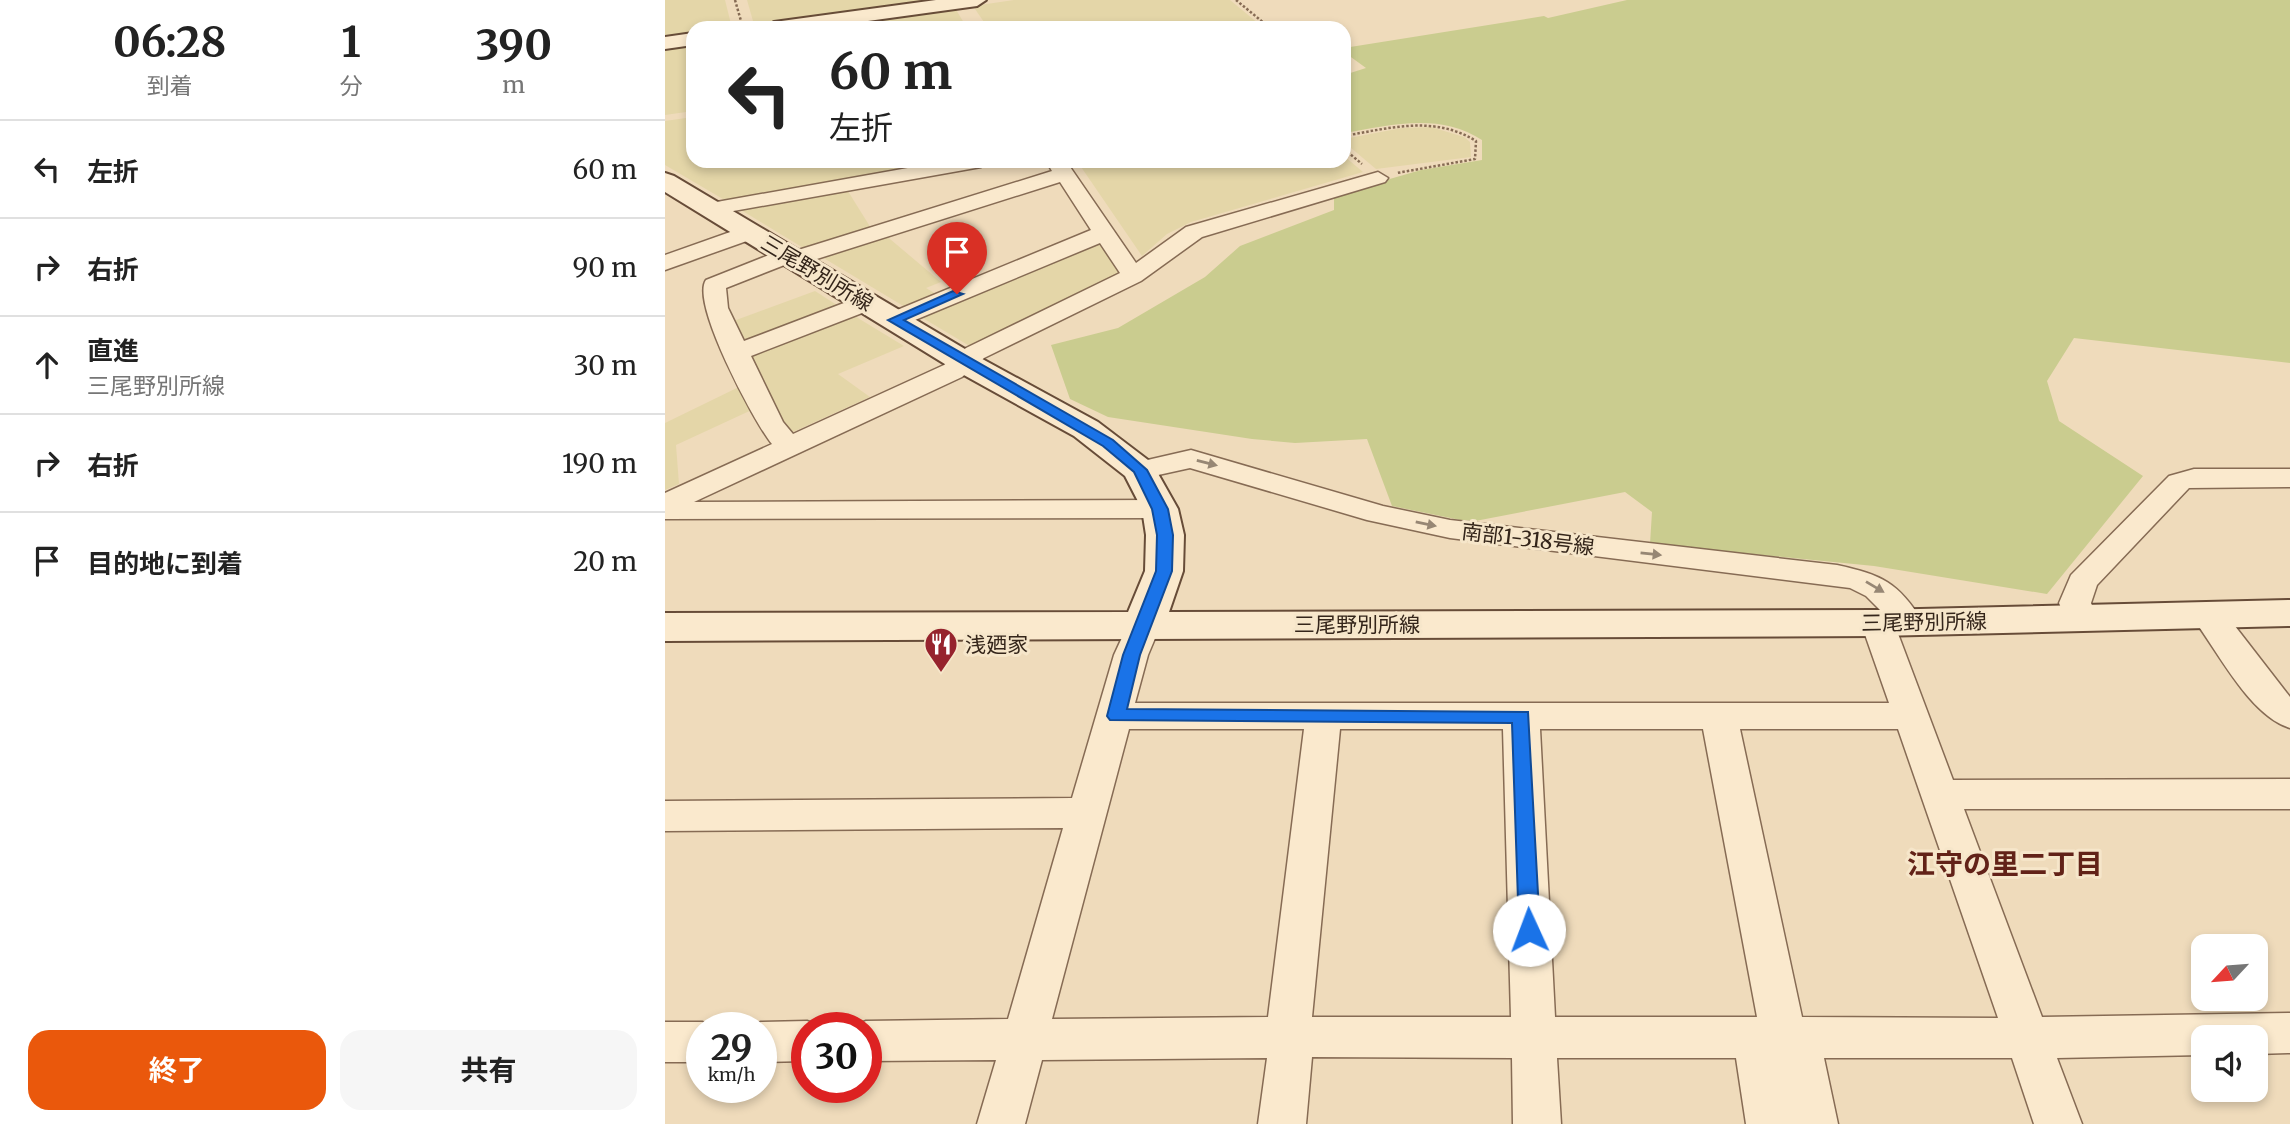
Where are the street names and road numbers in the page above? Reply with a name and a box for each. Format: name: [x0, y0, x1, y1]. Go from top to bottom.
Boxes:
street label: 三尾野別所線: [756, 229, 878, 317]
street label: 南部1-318号線: [1460, 517, 1596, 561]
street label: 三尾野別所線: [1861, 607, 1987, 637]
street label: 三尾野別所線: [1294, 611, 1420, 638]

